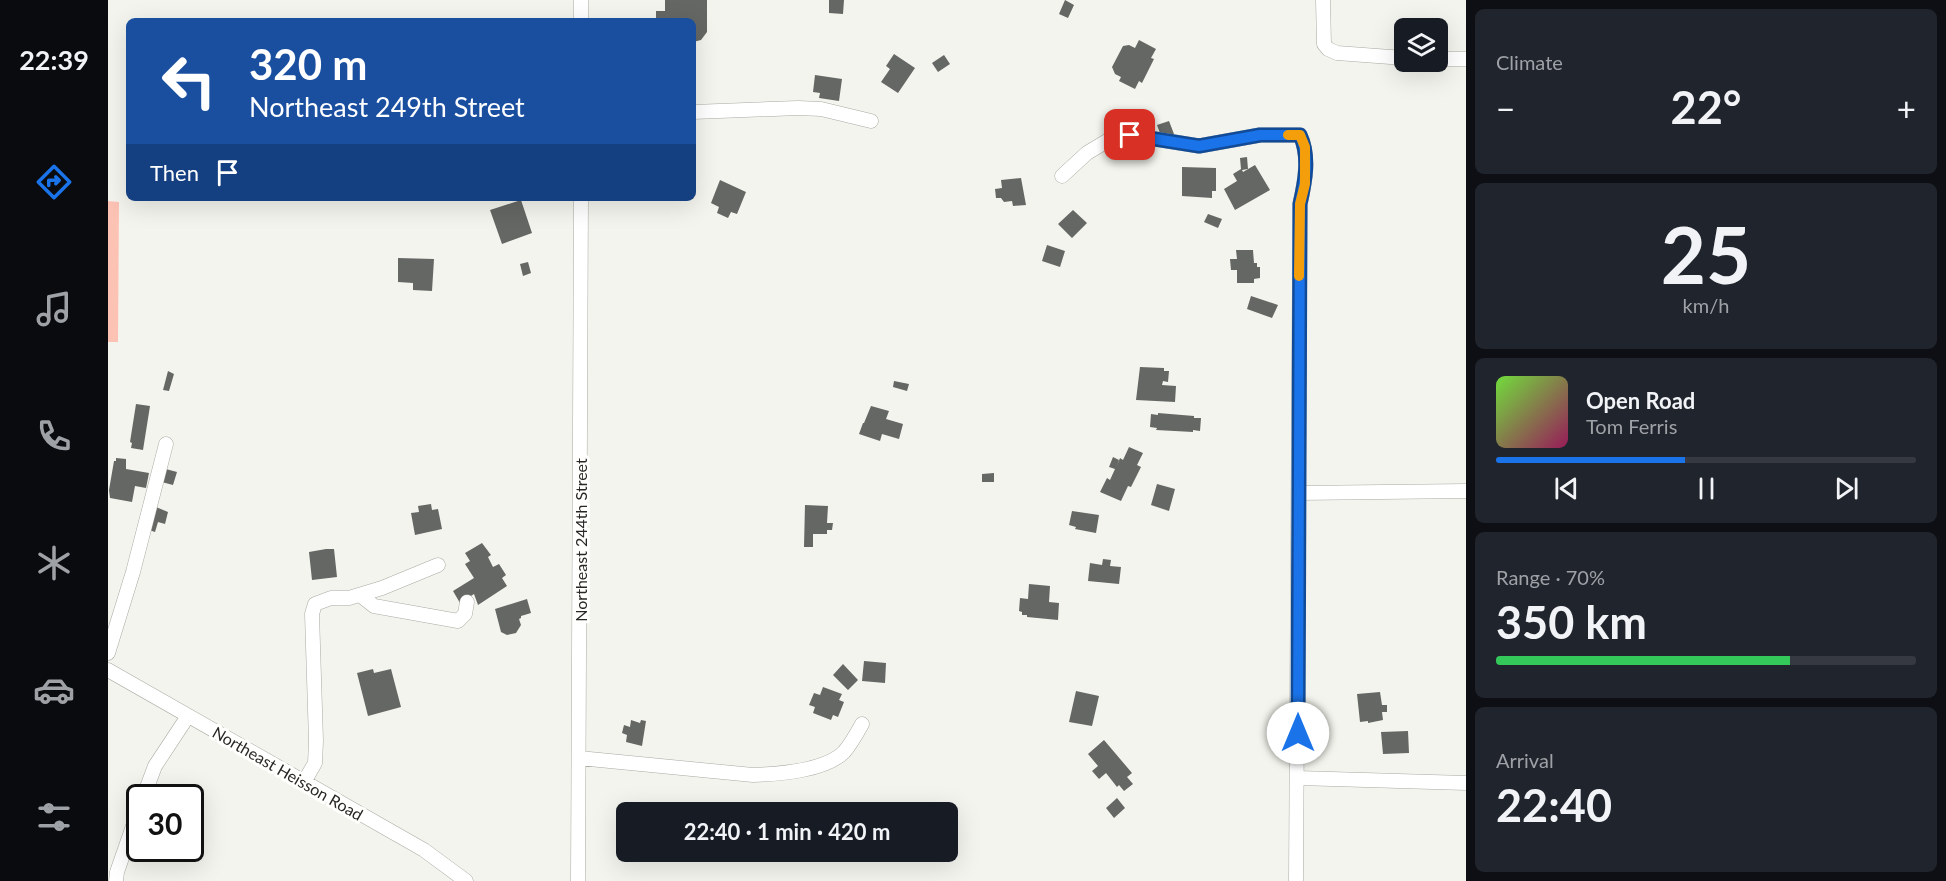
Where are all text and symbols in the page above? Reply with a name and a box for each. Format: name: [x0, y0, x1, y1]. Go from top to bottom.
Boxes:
map controls: [1394, 18, 1448, 72]
button: layers: [1394, 18, 1448, 72]
text: 320 m: [249, 39, 367, 89]
icon: left: [150, 42, 228, 120]
text: 22:39: [19, 43, 89, 76]
text: Climate: [1496, 50, 1563, 74]
text: 22°: [1671, 80, 1741, 134]
text: −: [1496, 88, 1515, 128]
text: +: [1897, 88, 1916, 128]
text: Northeast 249th Street: [249, 90, 525, 123]
pin: [1104, 109, 1155, 160]
icon: arrive: [1113, 118, 1146, 151]
icon: arrive: [211, 156, 244, 189]
text: Then: [150, 159, 199, 186]
icon: directions: [33, 161, 75, 203]
text: 25: [1661, 207, 1751, 301]
icon: music: [33, 288, 75, 330]
text: km/h: [1683, 293, 1729, 317]
text: Open Road: [1586, 387, 1695, 414]
text: Tom Ferris: [1586, 414, 1677, 438]
icon: phone: [33, 415, 75, 457]
street label: Northeast 244th Street: [571, 458, 590, 622]
icon: previous: [1550, 472, 1583, 505]
icon: pause: [1690, 472, 1723, 505]
icon: next: [1830, 472, 1863, 505]
icon: climate: [33, 542, 75, 584]
text: Range · 70%: [1496, 565, 1605, 589]
text: 350 km: [1496, 595, 1647, 649]
icon: car: [33, 669, 75, 711]
position arrow: [1266, 701, 1330, 765]
street label: Northeast Heisson Road: [209, 722, 367, 824]
text: Arrival: [1496, 748, 1554, 772]
text: 22:40: [1496, 778, 1612, 832]
speed limit sign: 30: [126, 784, 204, 862]
icon: filters: [33, 796, 75, 838]
text: 22:40 · 1 min · 420 m: [684, 818, 890, 845]

